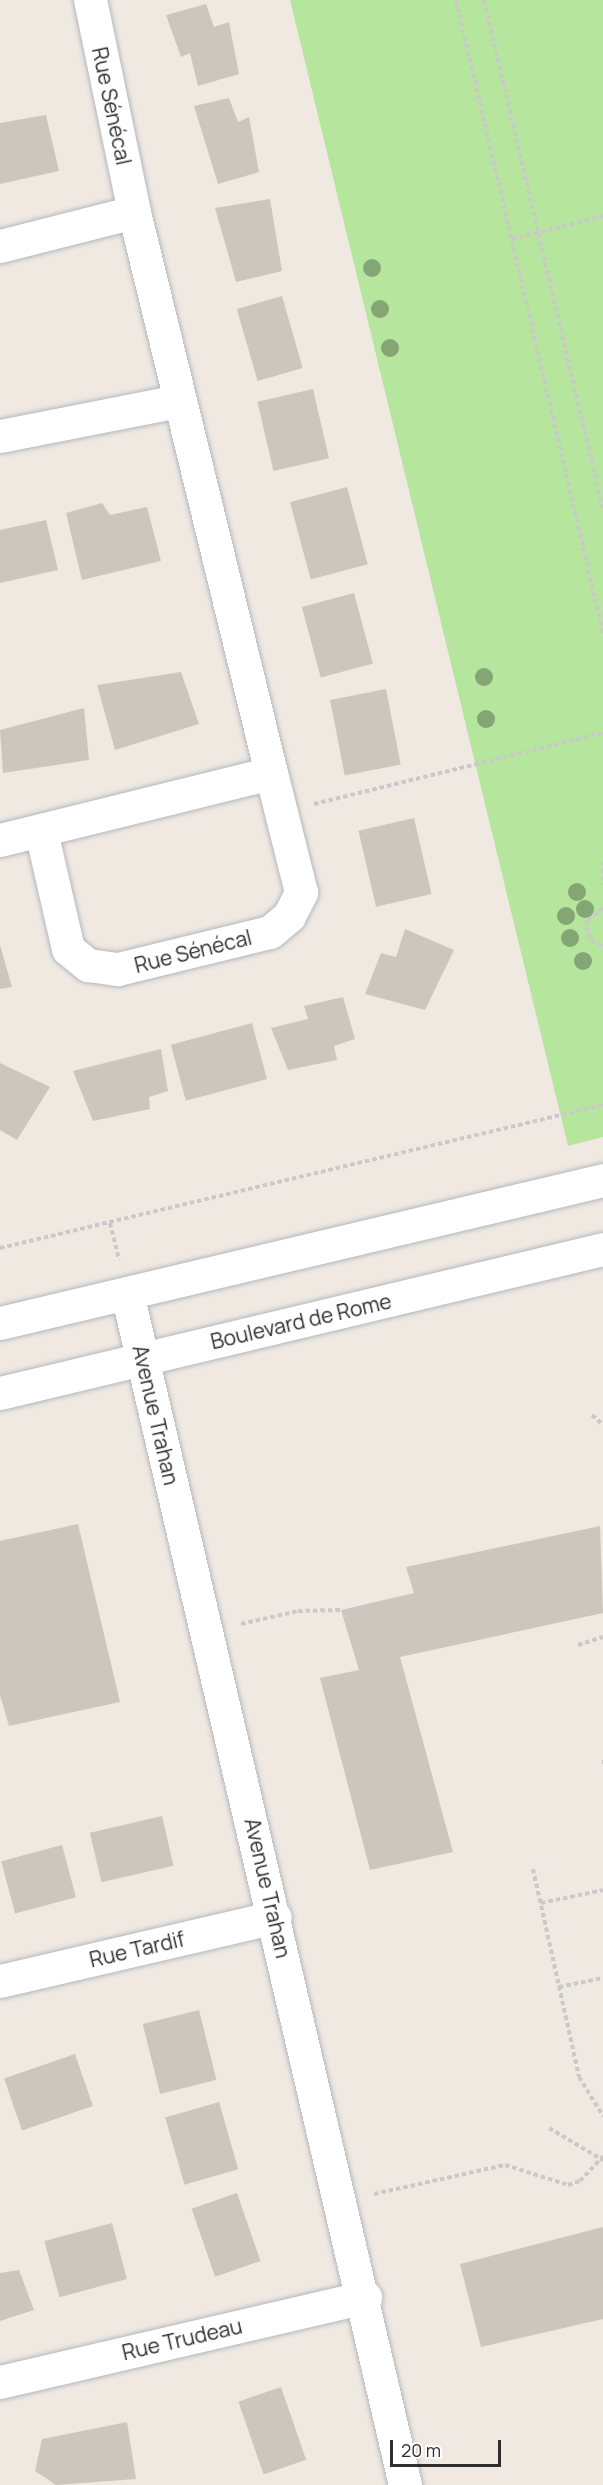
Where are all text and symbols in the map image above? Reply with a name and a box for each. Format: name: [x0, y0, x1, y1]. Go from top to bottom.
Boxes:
street label: Rue Sénécal: [87, 45, 137, 167]
street label: Rue Sénécal: [132, 924, 254, 978]
street label: Boulevard de Rome: [208, 1288, 394, 1354]
street label: Avenue Trahan: [128, 1342, 184, 1488]
street label: Avenue Trahan: [240, 1815, 296, 1961]
street label: Rue Tardif: [87, 1926, 187, 1972]
street label: Rue Trudeau: [120, 2313, 244, 2365]
scale bar: [393, 2428, 504, 2466]
text: 20 m: [401, 2438, 441, 2462]

